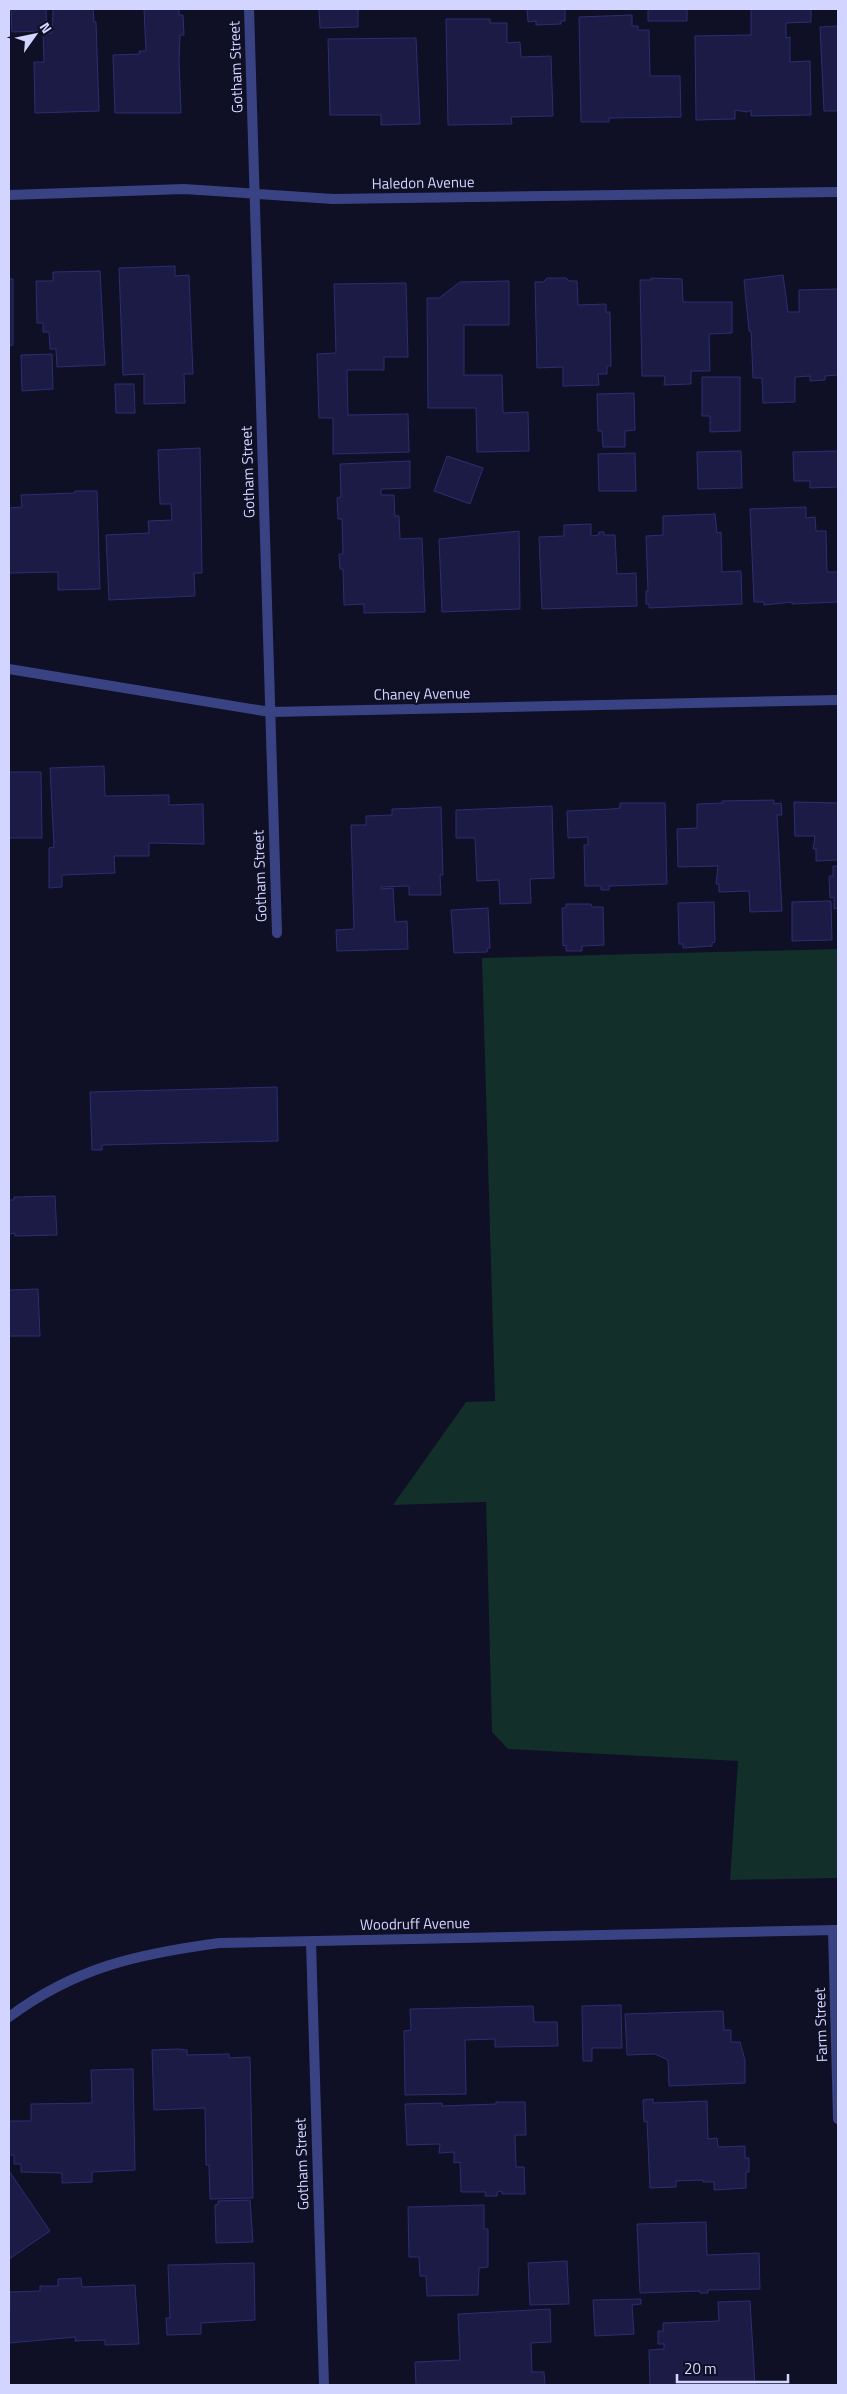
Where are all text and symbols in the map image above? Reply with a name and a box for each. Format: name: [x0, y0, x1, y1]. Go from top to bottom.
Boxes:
north arrow: [10, 10, 60, 60]
text: N: [35, 18, 58, 37]
street label: Gotham Street: [222, 20, 249, 114]
street label: Haledon Avenue: [371, 170, 475, 195]
street label: Gotham Street: [234, 425, 261, 519]
street label: Chaney Avenue: [373, 681, 471, 706]
street label: Gotham Street: [246, 829, 273, 923]
street label: Woodruff Avenue: [360, 1911, 470, 1936]
street label: Farm Street: [808, 1987, 833, 2063]
street label: Gotham Street: [288, 2117, 315, 2211]
scale bar: [677, 2352, 788, 2384]
text: 20 m: [684, 2357, 717, 2380]

